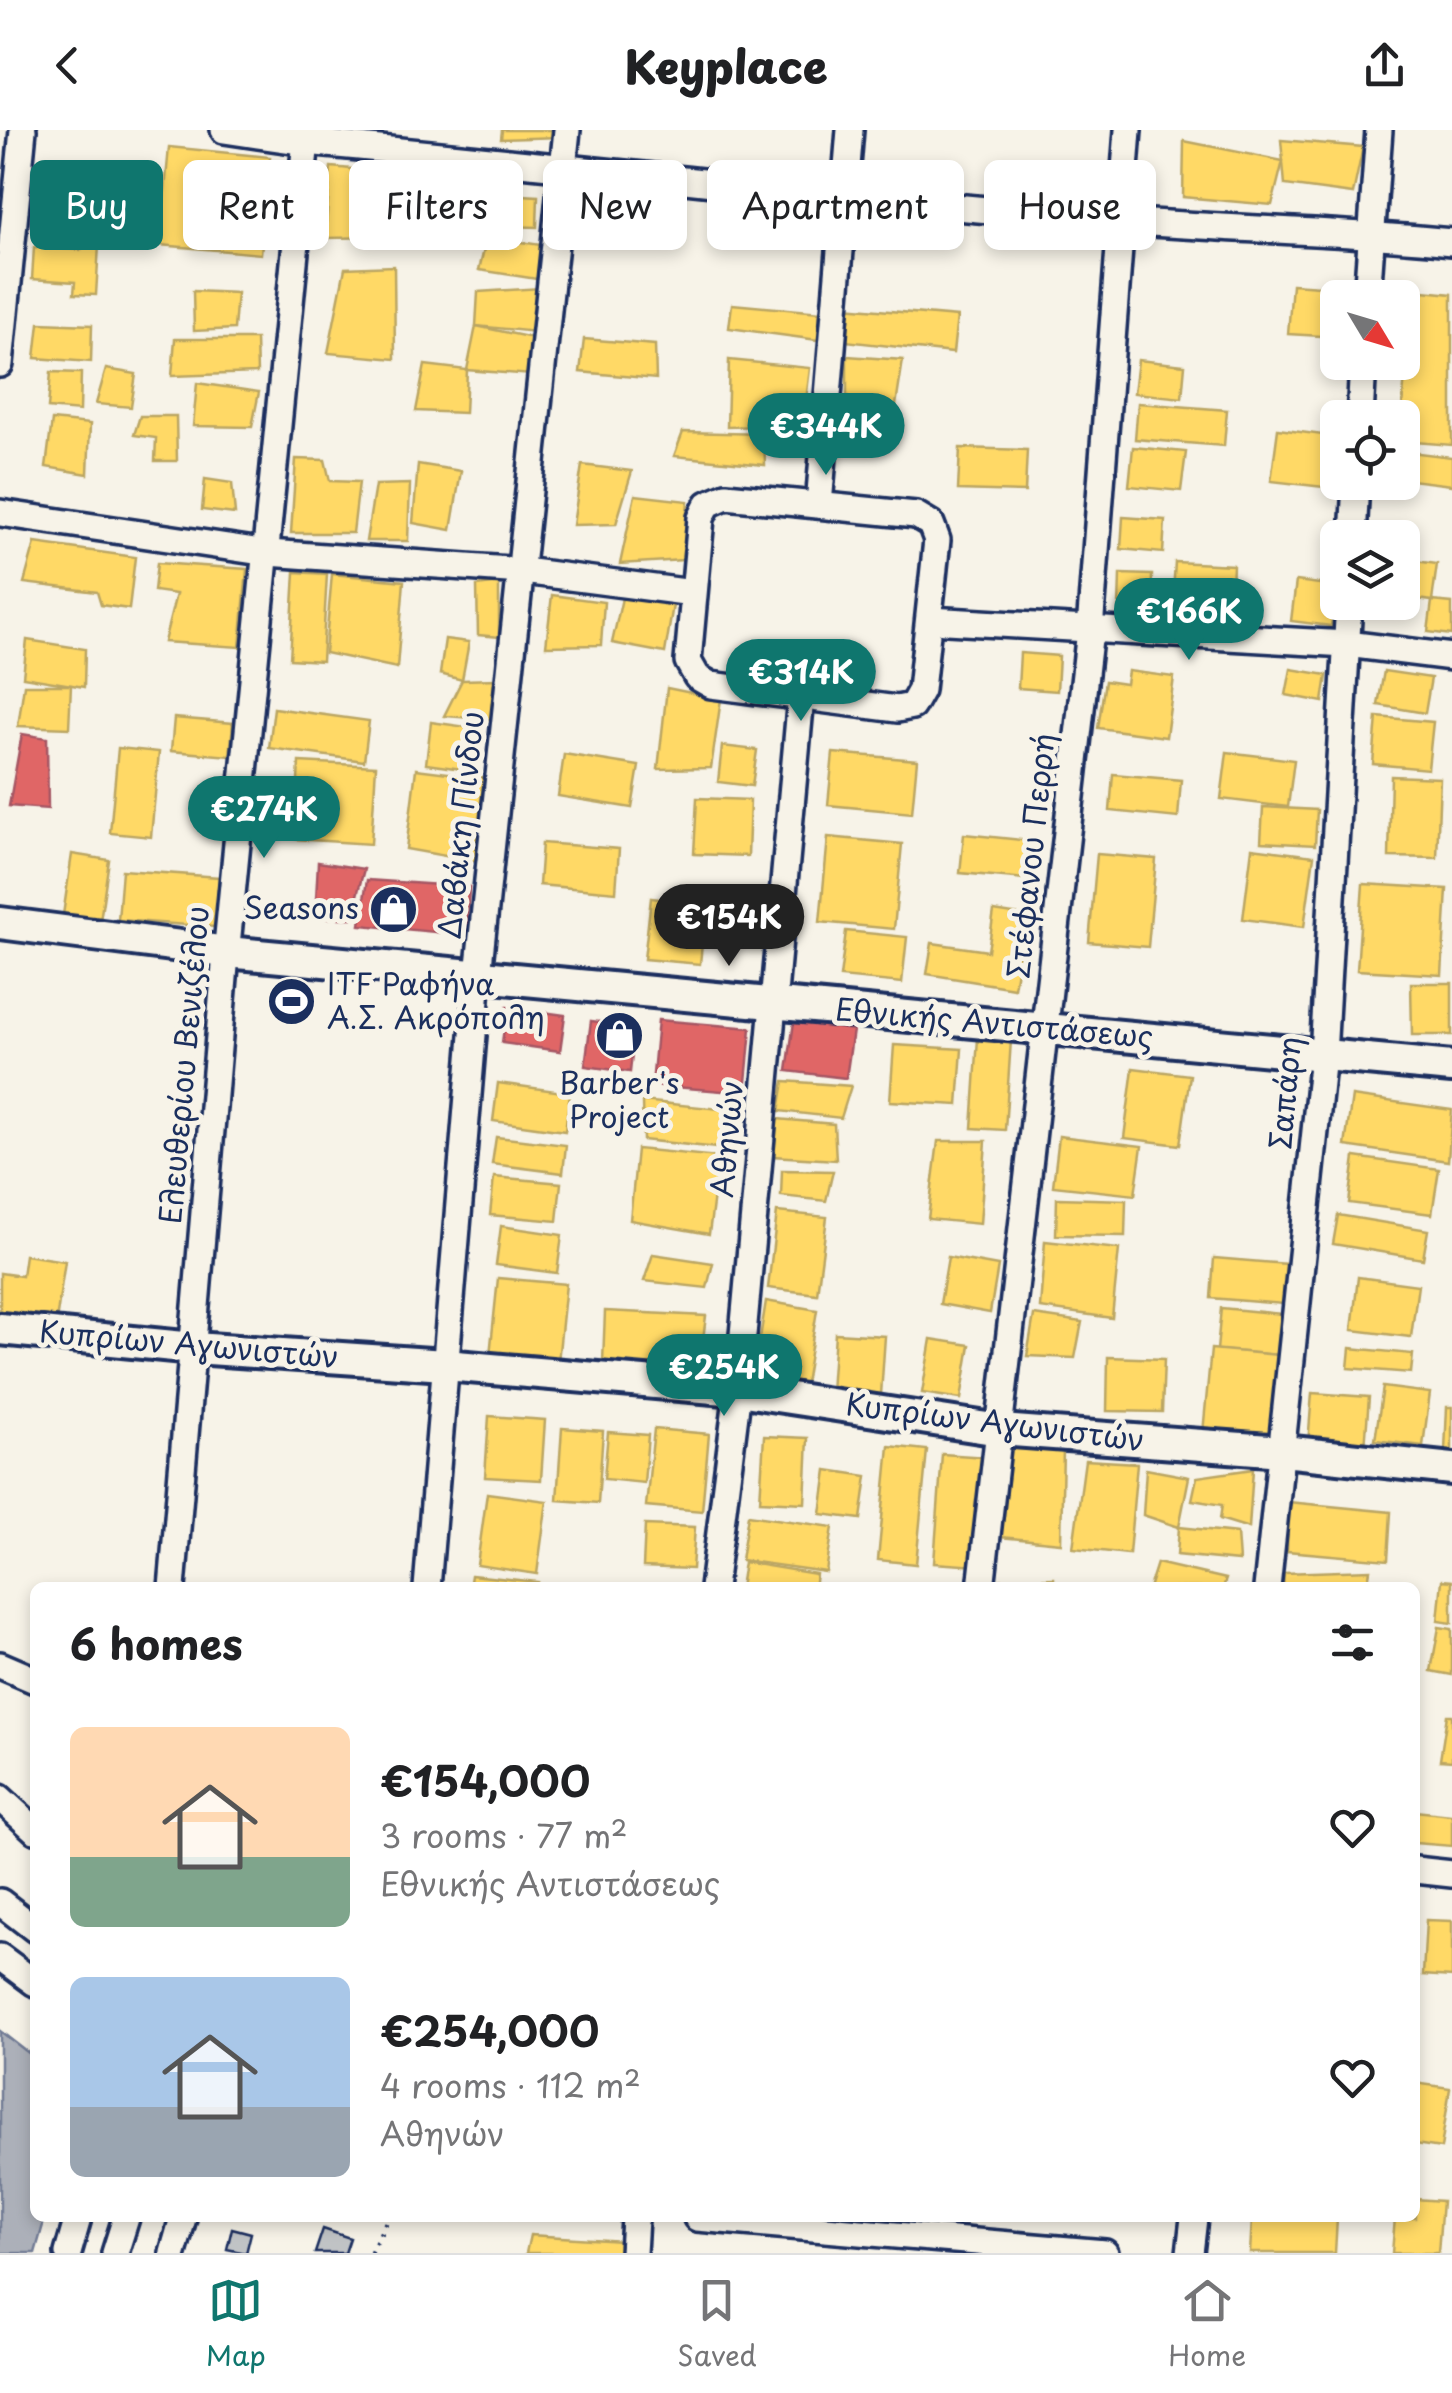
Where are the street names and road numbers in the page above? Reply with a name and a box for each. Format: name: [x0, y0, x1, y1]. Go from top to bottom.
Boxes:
street label: Δαβάκη Πίνδου: [425, 709, 494, 941]
street label: Στέφανου Περρή: [994, 731, 1065, 981]
street label: Ελευθερίου Βενιζέλου: [146, 904, 219, 1226]
street label: Εθνικής Αντιστάσεως: [833, 985, 1155, 1058]
street label: Σαπάρη: [1256, 1034, 1311, 1151]
street label: Αθηνών: [698, 1079, 753, 1199]
street label: Κυπρίων Αγωνιστών: [38, 1307, 341, 1378]
street label: Κυπρίων Αγωνιστών: [844, 1380, 1147, 1461]

